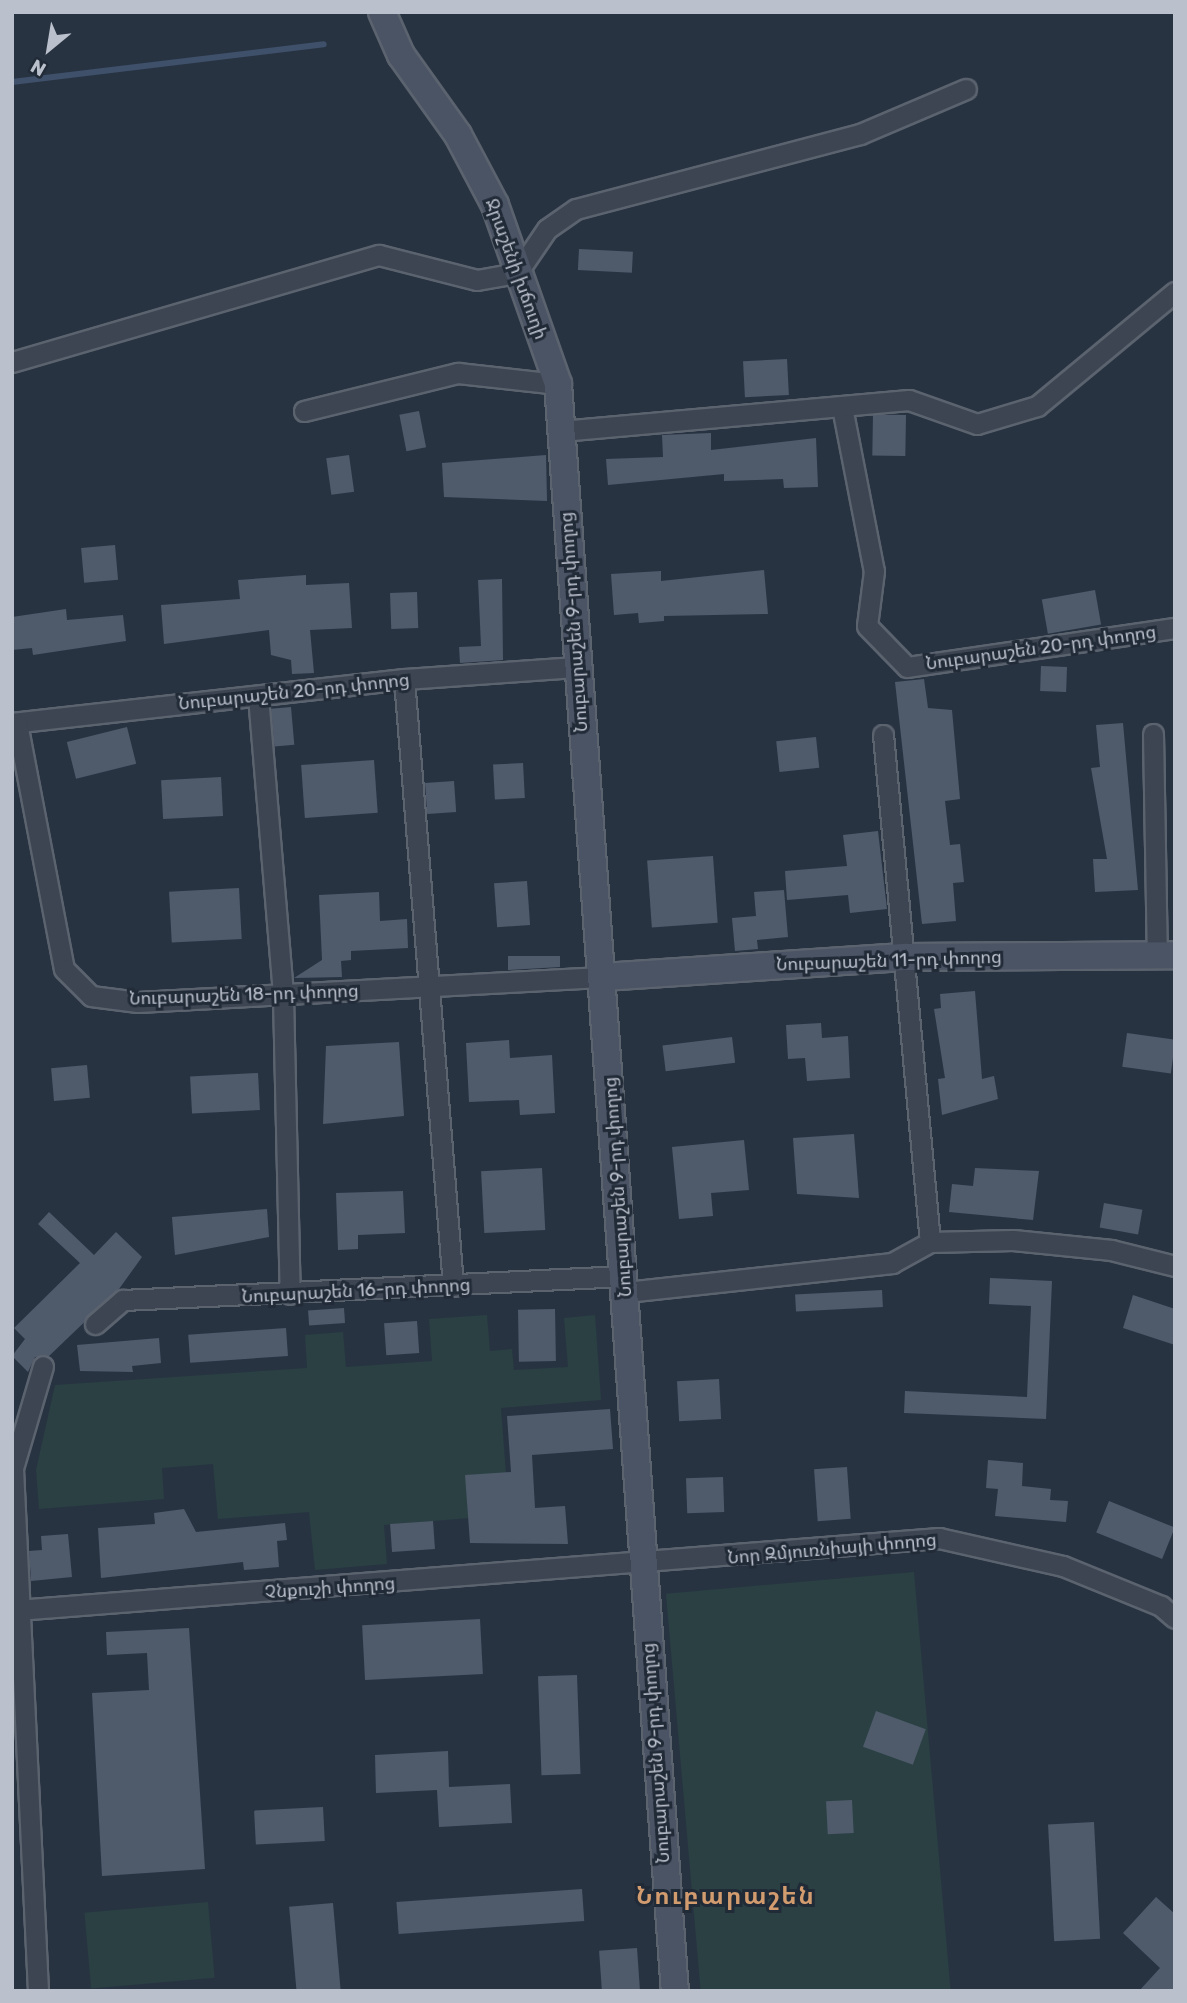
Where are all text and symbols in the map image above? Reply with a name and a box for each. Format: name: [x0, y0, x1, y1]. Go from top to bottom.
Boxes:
north arrow: [14, 14, 84, 84]
text: N: [27, 54, 50, 81]
street label: Ջրաշենի խճուղի: [481, 196, 551, 342]
street label: Նուբարաշեն 9-րդ փողոց: [556, 511, 592, 733]
street label: Նուբարաշեն 20-րդ փողոց: [924, 621, 1158, 675]
street label: Նուբարաշեն 20-րդ փողոց: [177, 669, 411, 715]
street label: Նուբարաշեն 11-րդ փողոց: [776, 946, 1002, 976]
street label: Նուբարաշեն 18-րդ փողոց: [129, 980, 359, 1010]
street label: Նուբարաշեն 9-րդ փողոց: [600, 1076, 636, 1298]
street label: Նուբարաշեն 16-րդ փողոց: [241, 1274, 471, 1308]
street label: Նոր Զմյուռնիայի փողոց: [727, 1529, 937, 1569]
street label: Չնքուշի փողոց: [264, 1573, 396, 1603]
street label: Նուբարաշեն 9-րդ փողոց: [638, 1642, 674, 1864]
district label: Նուբարաշեն: [638, 1883, 814, 1911]

